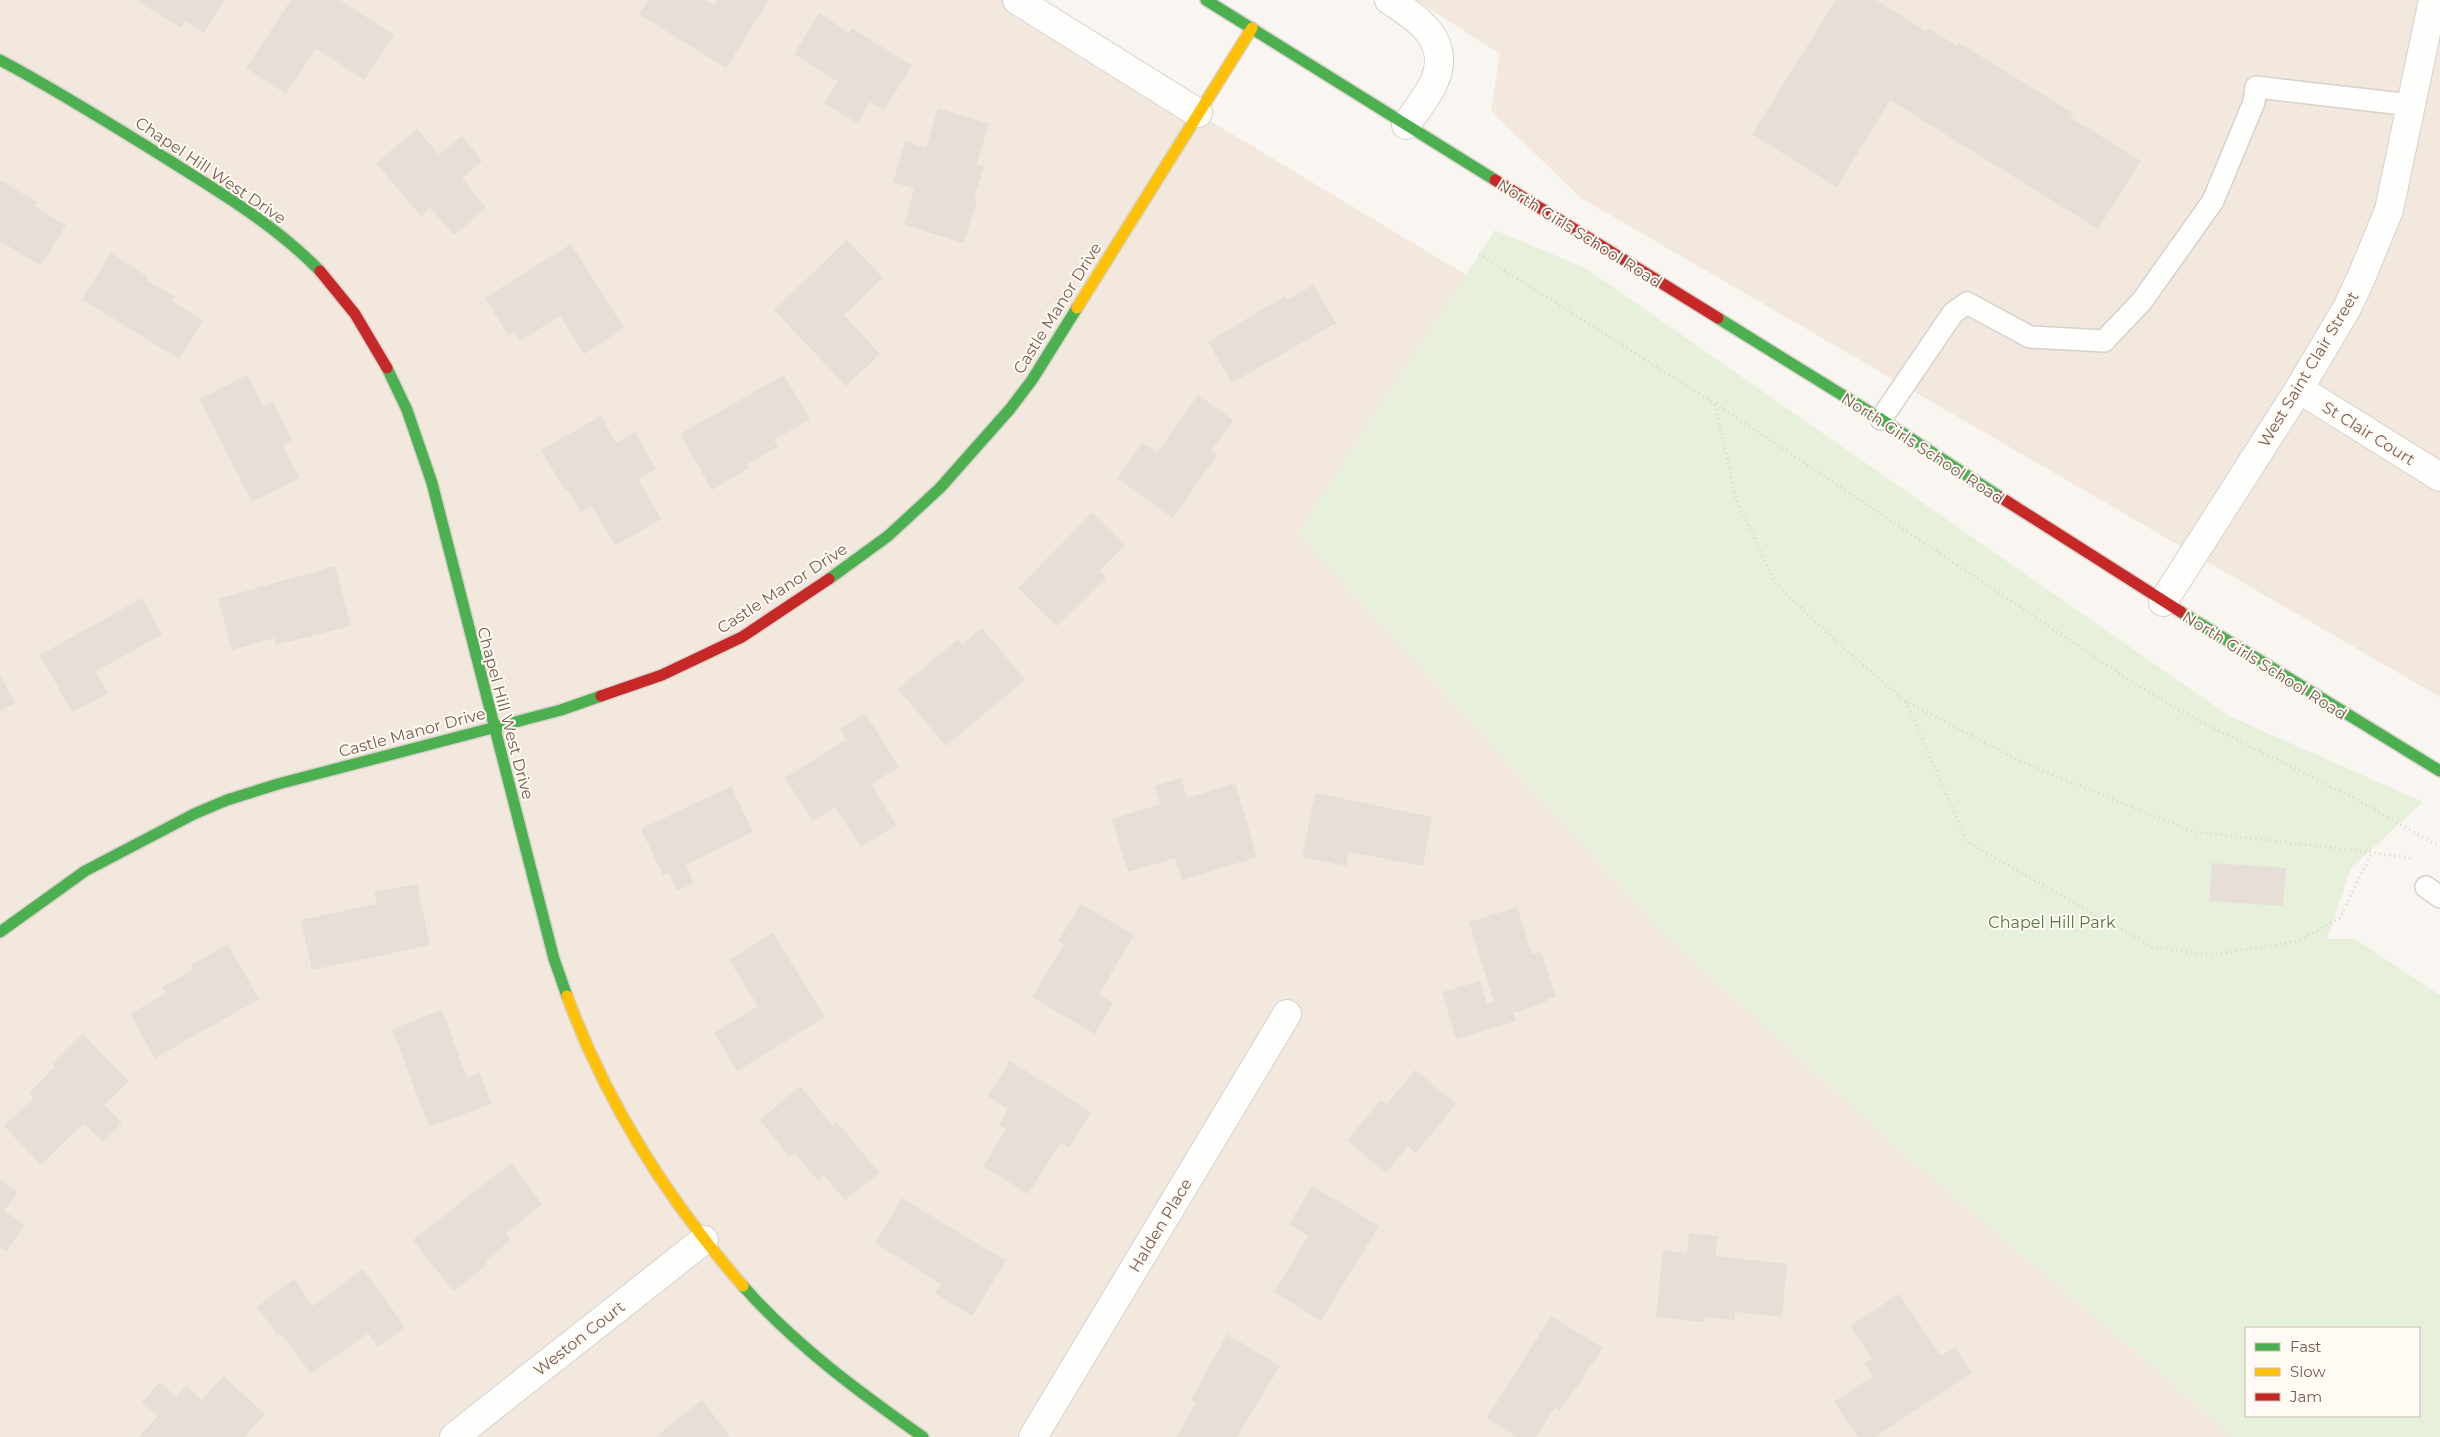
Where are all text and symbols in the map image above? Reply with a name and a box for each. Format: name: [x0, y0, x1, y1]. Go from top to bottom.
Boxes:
street label: Chapel Hill West Drive: [132, 113, 290, 228]
street label: North Girls School Road: [1494, 175, 1666, 292]
street label: Castle Manor Drive: [1009, 239, 1106, 377]
street label: West Saint Clair Street: [2254, 287, 2363, 451]
street label: North Girls School Road: [1838, 389, 2008, 508]
street label: St Clair Court: [2319, 397, 2419, 470]
street label: Castle Manor Drive: [714, 539, 851, 638]
street label: North Girls School Road: [2179, 607, 2351, 724]
street label: Chapel Hill West Drive: [473, 625, 538, 801]
street label: Castle Manor Drive: [337, 704, 488, 761]
park label: Chapel Hill Park: [1988, 913, 2116, 932]
street label: Halden Place: [1125, 1175, 1196, 1276]
street label: Weston Court: [530, 1297, 629, 1380]
legend: [2245, 1327, 2420, 1417]
text: Fast: [2290, 1337, 2321, 1356]
text: Slow: [2290, 1362, 2326, 1381]
text: Jam: [2289, 1387, 2322, 1406]

